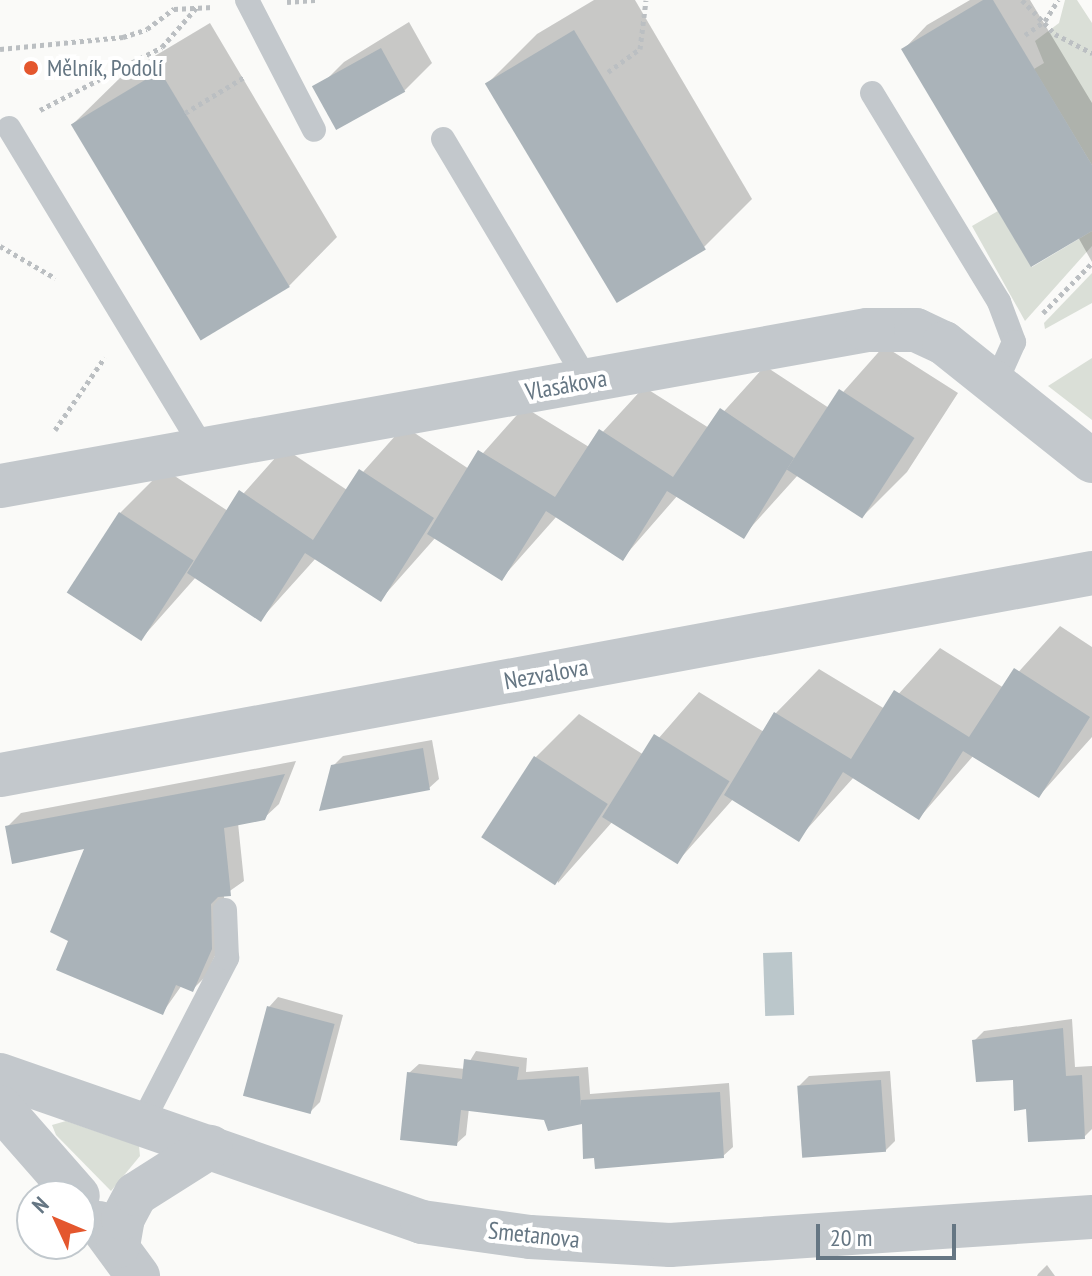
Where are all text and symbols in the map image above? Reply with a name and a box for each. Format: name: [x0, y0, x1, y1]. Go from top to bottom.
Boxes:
place label: Mělník, Podolí: [47, 54, 164, 82]
marker: Mělník, Podolí: [22, 59, 40, 77]
street label: Vlasákova: [523, 364, 609, 406]
street label: Nezvalova: [502, 652, 590, 696]
north arrow: [16, 1180, 96, 1260]
text: N: [26, 1191, 54, 1219]
scale bar: [820, 1208, 960, 1258]
street label: Smetanova: [487, 1216, 581, 1254]
text: 20 m: [830, 1222, 872, 1253]

